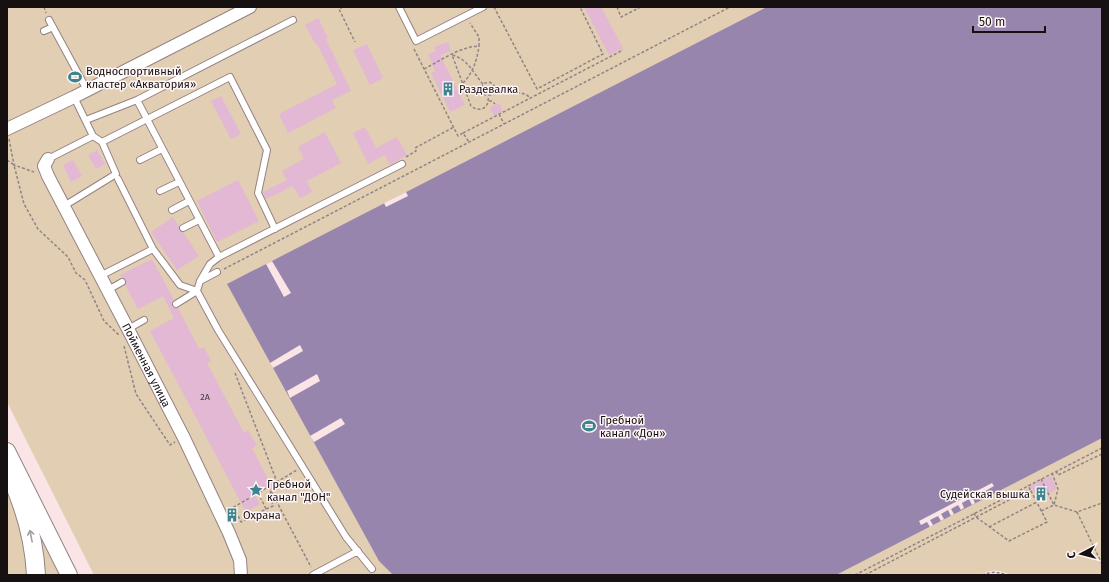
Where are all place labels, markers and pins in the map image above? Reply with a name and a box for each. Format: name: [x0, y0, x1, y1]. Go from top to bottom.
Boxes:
place label: Водноспортивный кластер «Акватория»: [86, 65, 196, 91]
sports icon: Водноспортивный кластер «Акватория»: [67, 69, 83, 85]
building icon: Раздевалка: [440, 81, 456, 97]
place label: Раздевалка: [459, 83, 518, 96]
place label: Гребной канал «Дон»: [600, 414, 666, 440]
sports icon: Гребной канал «Дон»: [581, 418, 597, 434]
place label: Гребной канал "ДОН": [267, 478, 331, 504]
place icon: Гребной канал "ДОН": [248, 482, 264, 498]
building icon: Судейская вышка: [1033, 486, 1049, 502]
place label: Судейская вышка: [940, 488, 1030, 501]
building icon: Охрана: [224, 507, 240, 523]
place label: Охрана: [243, 509, 281, 522]

